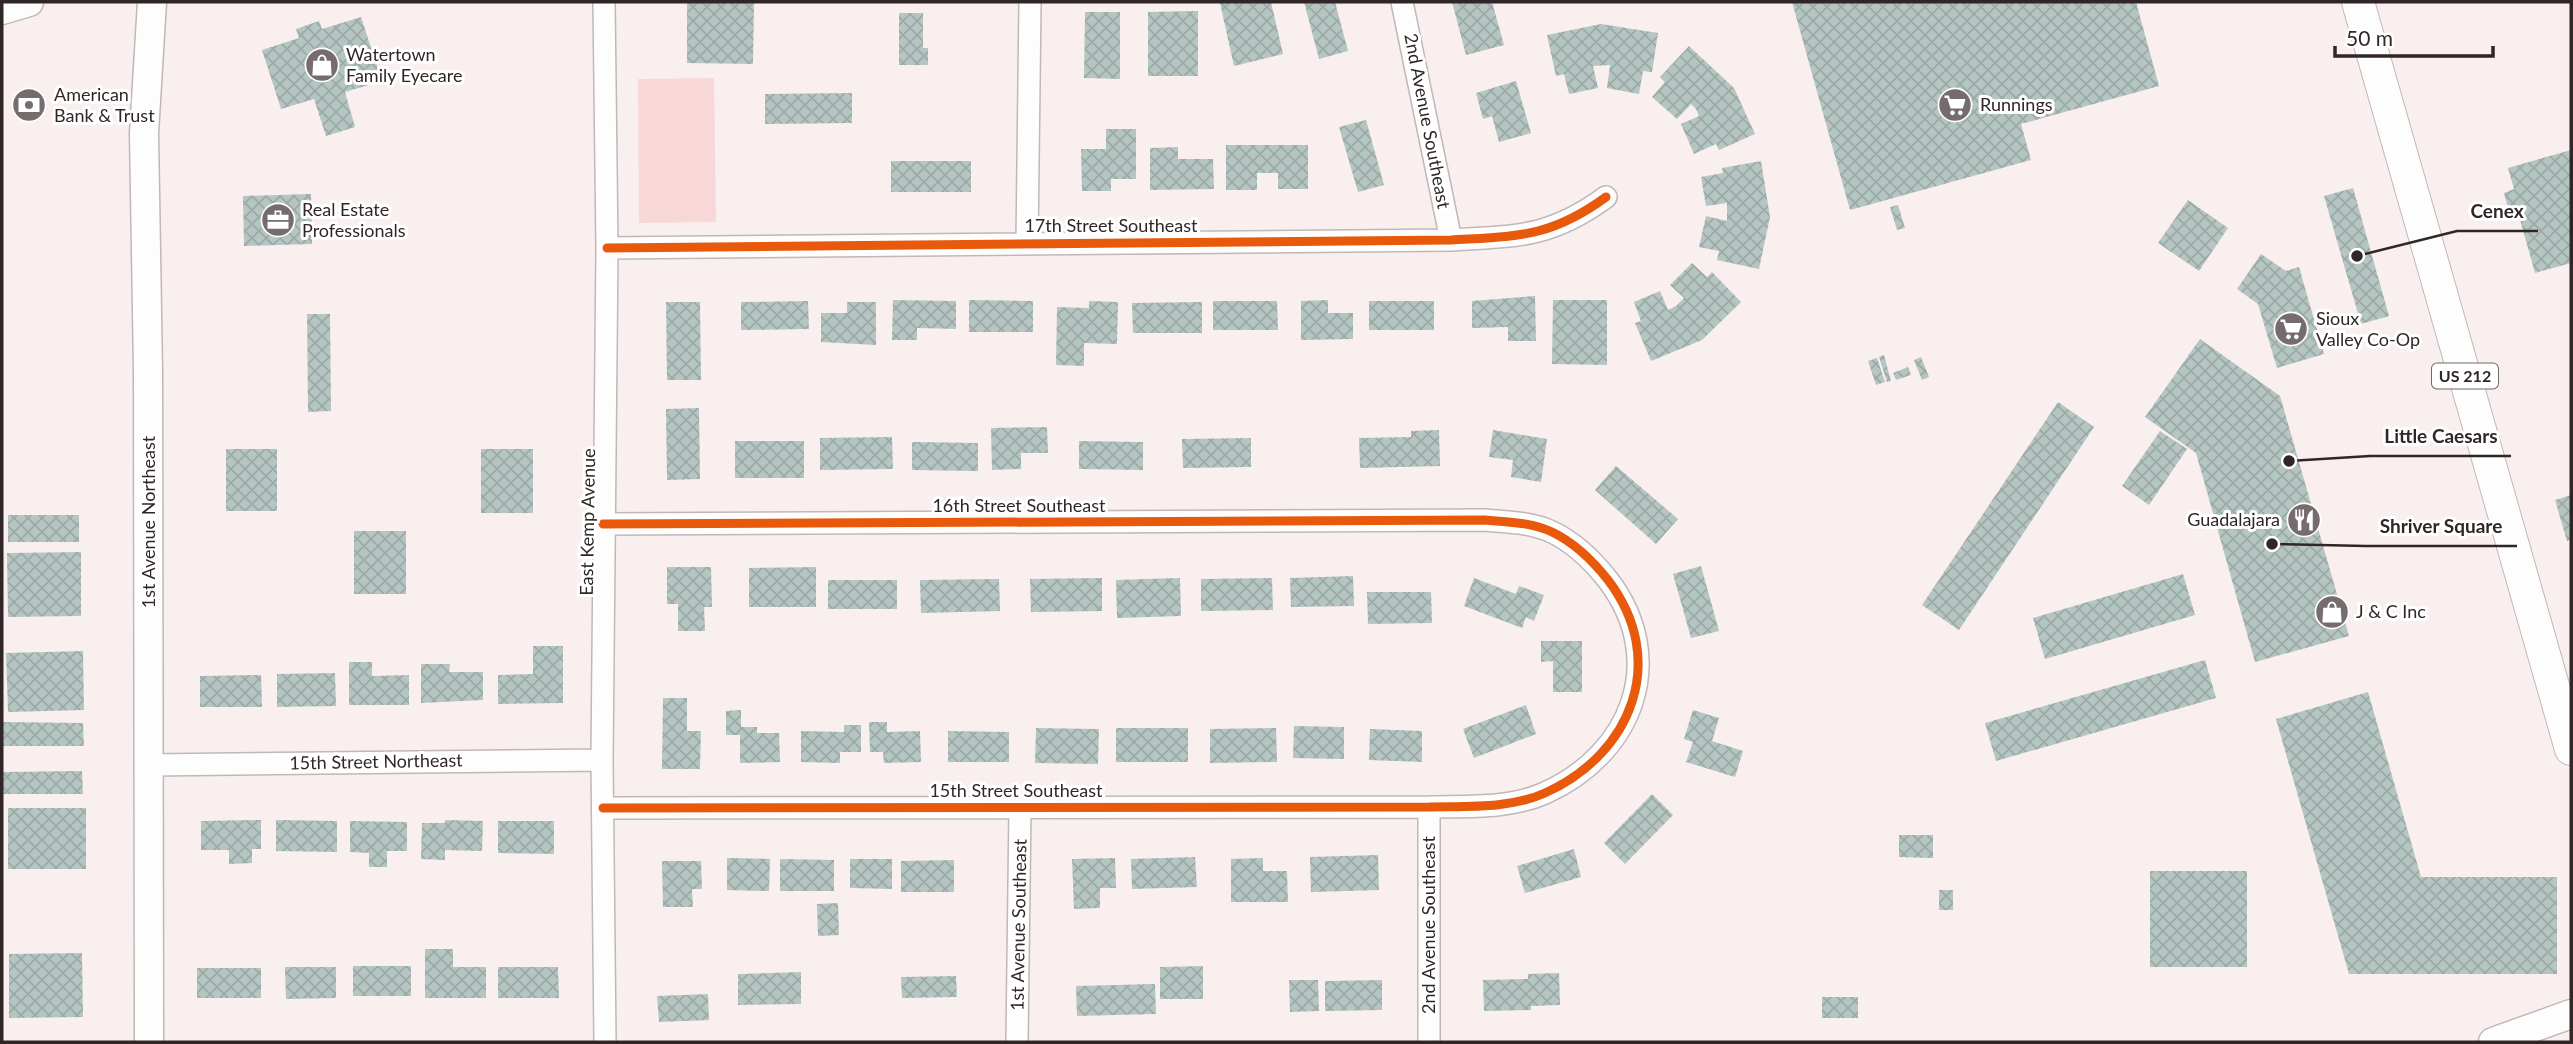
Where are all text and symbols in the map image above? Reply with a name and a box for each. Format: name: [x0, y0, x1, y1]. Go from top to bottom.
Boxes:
scale bar: [2335, 14, 2492, 58]
text: 50 m: [2346, 25, 2393, 50]
street label: 2nd Avenue Southeast: [1400, 31, 1456, 211]
place label: Watertown Family Eyecare: [346, 43, 462, 86]
shop icon: Watertown Family Eyecare: [303, 46, 341, 84]
place label: American Bank & Trust: [54, 83, 155, 126]
bank icon: American Bank & Trust: [10, 86, 48, 124]
supermarket icon: Runnings: [1936, 86, 1974, 124]
place label: Runnings: [1980, 93, 2053, 115]
callout: Cenex: [2457, 191, 2538, 231]
place label: Real Estate Professionals: [302, 198, 406, 241]
text: Cenex: [2470, 199, 2524, 222]
office icon: Real Estate Professionals: [259, 201, 297, 239]
street label: 17th Street Southeast: [1024, 214, 1198, 236]
place label: Sioux Valley Co-Op: [2316, 307, 2420, 350]
supermarket icon: Sioux Valley Co-Op: [2272, 310, 2310, 348]
road number: US 212: [2432, 364, 2498, 388]
callout: Little Caesars: [2370, 416, 2511, 456]
text: Little Caesars: [2384, 424, 2498, 447]
street label: 1st Avenue Northeast: [137, 435, 159, 608]
street label: East Kemp Avenue: [575, 448, 599, 596]
street label: 16th Street Southeast: [932, 494, 1106, 516]
restaurant icon: Guadalajara: [2285, 501, 2323, 539]
callout: Shriver Square: [2366, 506, 2517, 546]
place label: Guadalajara: [2187, 508, 2280, 530]
text: Shriver Square: [2380, 514, 2502, 537]
shop icon: J & C Inc: [2313, 593, 2351, 631]
place label: J & C Inc: [2356, 600, 2426, 622]
street label: 15th Street Northeast: [289, 748, 463, 774]
street label: 15th Street Southeast: [929, 779, 1103, 801]
street label: 2nd Avenue Southeast: [1417, 836, 1439, 1014]
street label: 1st Avenue Southeast: [1006, 838, 1031, 1011]

